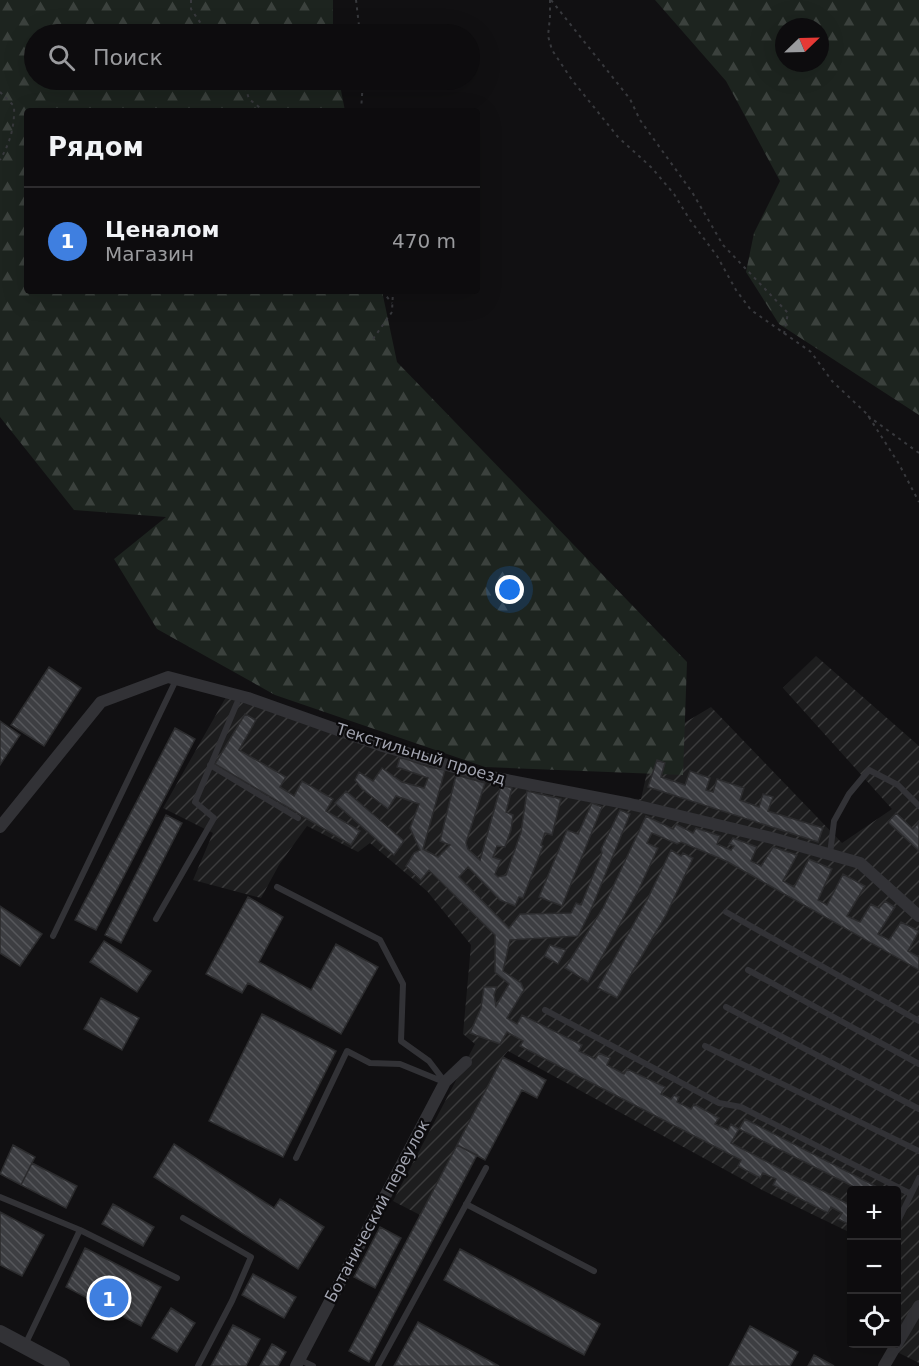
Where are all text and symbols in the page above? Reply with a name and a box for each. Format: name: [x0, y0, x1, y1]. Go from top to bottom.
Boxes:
north arrow: [775, 18, 829, 72]
search box: [24, 24, 480, 90]
icon: search: [45, 41, 78, 74]
text: Поиск: [93, 45, 163, 70]
text: Рядом: [48, 132, 144, 162]
text: Ценалом: [105, 217, 220, 242]
text: 1: [61, 229, 74, 253]
text: 470 m: [392, 229, 456, 253]
text: Магазин: [105, 242, 194, 266]
your location: [495, 575, 524, 604]
street label: Текстильный проезд: [333, 719, 508, 789]
street label: Ботанический переулок: [321, 1116, 433, 1305]
map controls: [847, 1186, 901, 1348]
button: +: [847, 1186, 901, 1240]
button: −: [847, 1240, 901, 1294]
pin: 1: [90, 1276, 128, 1320]
button: locate: [847, 1294, 901, 1348]

